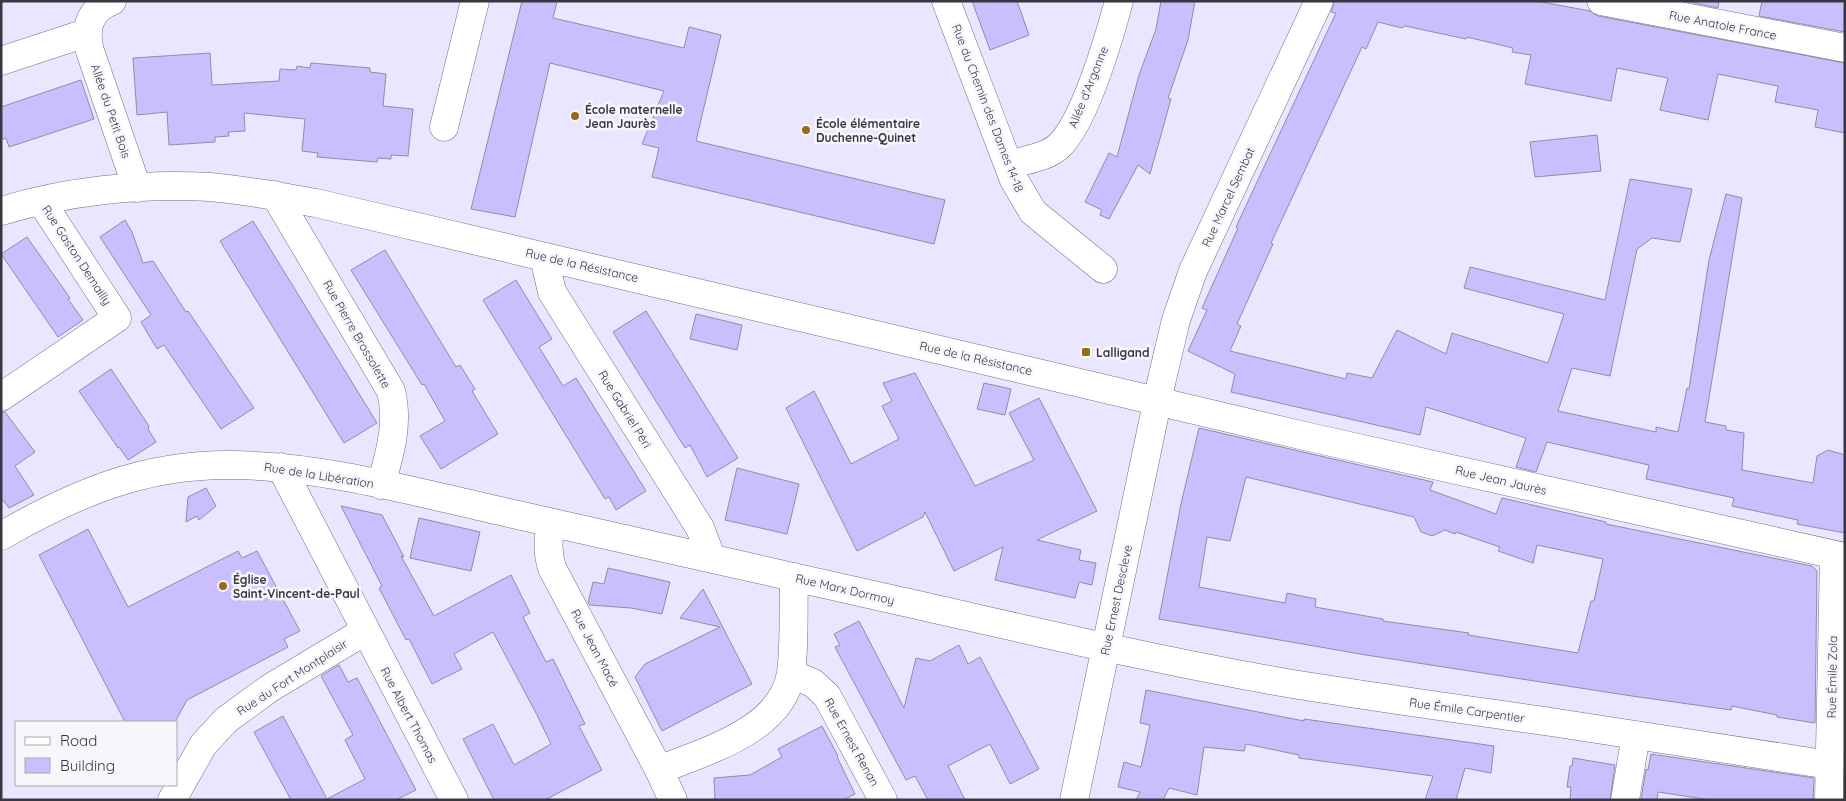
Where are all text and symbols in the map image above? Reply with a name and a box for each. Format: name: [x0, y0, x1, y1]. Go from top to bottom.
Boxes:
street label: Rue Anatole France: [1668, 7, 1778, 43]
street label: Rue du Chemin des Dames 14-18: [949, 22, 1027, 194]
street label: Allée d'Argonne: [1065, 44, 1111, 130]
street label: Allée du Petit Bois: [88, 62, 134, 160]
place label: École maternelle Jean Jaurès: [585, 102, 683, 131]
marker: École maternelle Jean Jaurès: [569, 110, 581, 122]
place label: École élémentaire Duchenne-Quinet: [816, 116, 920, 145]
marker: École élémentaire Duchenne-Quinet: [800, 124, 812, 136]
street label: Rue Marcel Sembat: [1198, 145, 1258, 249]
street label: Rue Gaston Demailly: [39, 202, 115, 308]
street label: Rue de la Résistance: [524, 245, 640, 285]
street label: Rue Pierre Brossolette: [320, 277, 394, 391]
street label: Rue de la Résistance: [918, 338, 1034, 378]
place label: Lalligand: [1096, 345, 1149, 360]
marker: Lalligand: [1080, 346, 1092, 358]
street label: Rue Gabriel Péri: [595, 367, 655, 451]
street label: Rue de la Libération: [263, 459, 375, 491]
street label: Rue Jean Jaurès: [1454, 462, 1549, 498]
street label: Rue Ernest Descleve: [1097, 543, 1135, 657]
street label: Rue Marx Dormoy: [794, 570, 896, 608]
place label: Église Saint-Vincent-de-Paul: [233, 572, 360, 601]
marker: Église Saint-Vincent-de-Paul: [217, 580, 229, 592]
street label: Rue Jean Macé: [568, 606, 622, 690]
street label: Rue du Fort Montplaisir: [234, 635, 351, 718]
street label: Rue Émile Zola: [1824, 635, 1840, 719]
street label: Rue Albert Thomas: [377, 664, 441, 766]
street label: Rue Émile Carpentier: [1408, 694, 1526, 726]
street label: Rue Ernest Renan: [821, 695, 883, 789]
legend: [15, 721, 178, 786]
text: Road: [60, 731, 97, 750]
text: Building: [60, 756, 115, 775]

